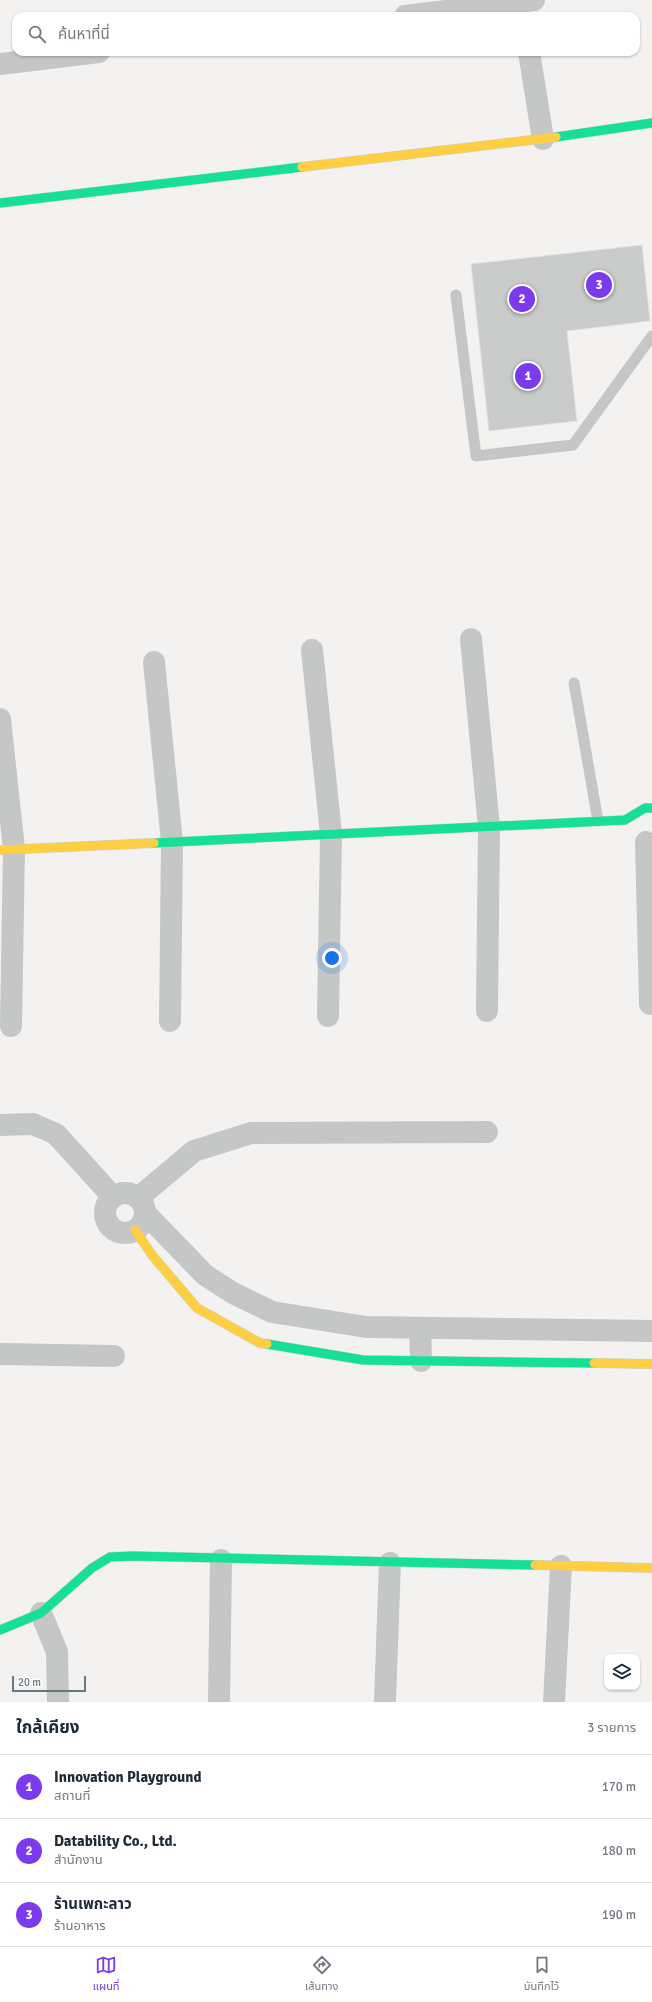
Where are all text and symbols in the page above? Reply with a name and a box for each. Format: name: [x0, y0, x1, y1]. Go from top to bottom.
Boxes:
search box: [12, 12, 640, 56]
icon: search: [26, 23, 48, 45]
text: ค้นหาที่นี่: [58, 25, 110, 43]
pin: 3: [586, 270, 612, 300]
pin: 2: [509, 284, 535, 314]
pin: 1: [515, 361, 541, 391]
your location: [322, 948, 342, 968]
map controls: [604, 1654, 640, 1690]
button: layers: [604, 1654, 640, 1690]
scale bar: [12, 1674, 86, 1693]
text: 20 m: [18, 1676, 41, 1689]
text: ใกล้เคียง: [16, 1717, 79, 1738]
text: 3 รายการ: [587, 1720, 636, 1736]
text: Innovation Playground: [54, 1768, 202, 1786]
text: 1: [25, 1779, 33, 1795]
text: 170 m: [602, 1779, 636, 1795]
text: สถานที่: [54, 1788, 90, 1804]
text: Datability Co., Ltd.: [54, 1832, 177, 1850]
text: 2: [25, 1843, 33, 1859]
text: 180 m: [602, 1843, 636, 1859]
text: สำนักงาน: [54, 1852, 103, 1868]
text: ร้านเพกะลาว: [54, 1895, 132, 1913]
text: 3: [25, 1907, 33, 1923]
text: 190 m: [602, 1907, 636, 1923]
text: ร้านอาหาร: [54, 1918, 106, 1934]
tab: แผนที่: [93, 1954, 120, 1995]
tab: เส้นทาง: [305, 1954, 338, 1995]
tab: บันทึกไว้: [524, 1954, 559, 1995]

